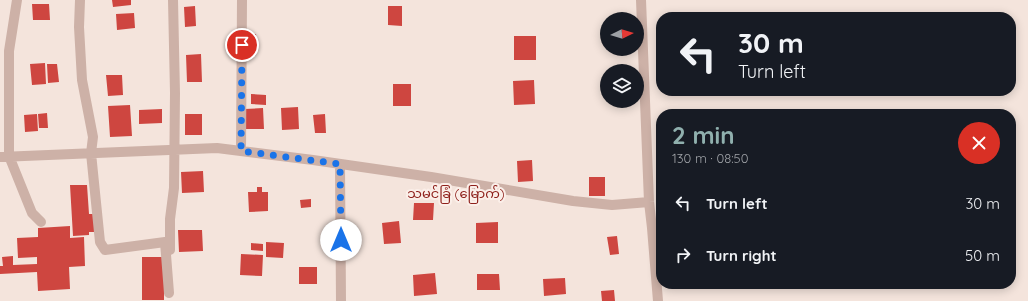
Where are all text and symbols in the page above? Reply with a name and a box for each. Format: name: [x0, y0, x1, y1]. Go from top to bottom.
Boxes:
north arrow: [600, 12, 644, 56]
map controls: [600, 12, 644, 108]
text: 30 m: [738, 25, 804, 60]
pin: [225, 28, 259, 62]
icon: left: [672, 28, 724, 80]
icon: arrive: [231, 34, 253, 56]
text: Turn left: [738, 60, 806, 83]
button: layers: [600, 64, 644, 108]
text: 2 min: [672, 120, 734, 150]
button: close: [958, 122, 1000, 164]
text: 130 m · 08:50: [672, 150, 748, 166]
district label: သမင်ခြံ (မြောက်): [407, 185, 505, 204]
icon: left: [672, 192, 694, 214]
text: Turn left: [706, 194, 768, 213]
text: 30 m: [965, 194, 1000, 213]
position arrow: [320, 219, 362, 261]
icon: right: [672, 244, 694, 266]
text: Turn right: [706, 246, 777, 265]
text: 50 m: [965, 246, 1000, 265]

